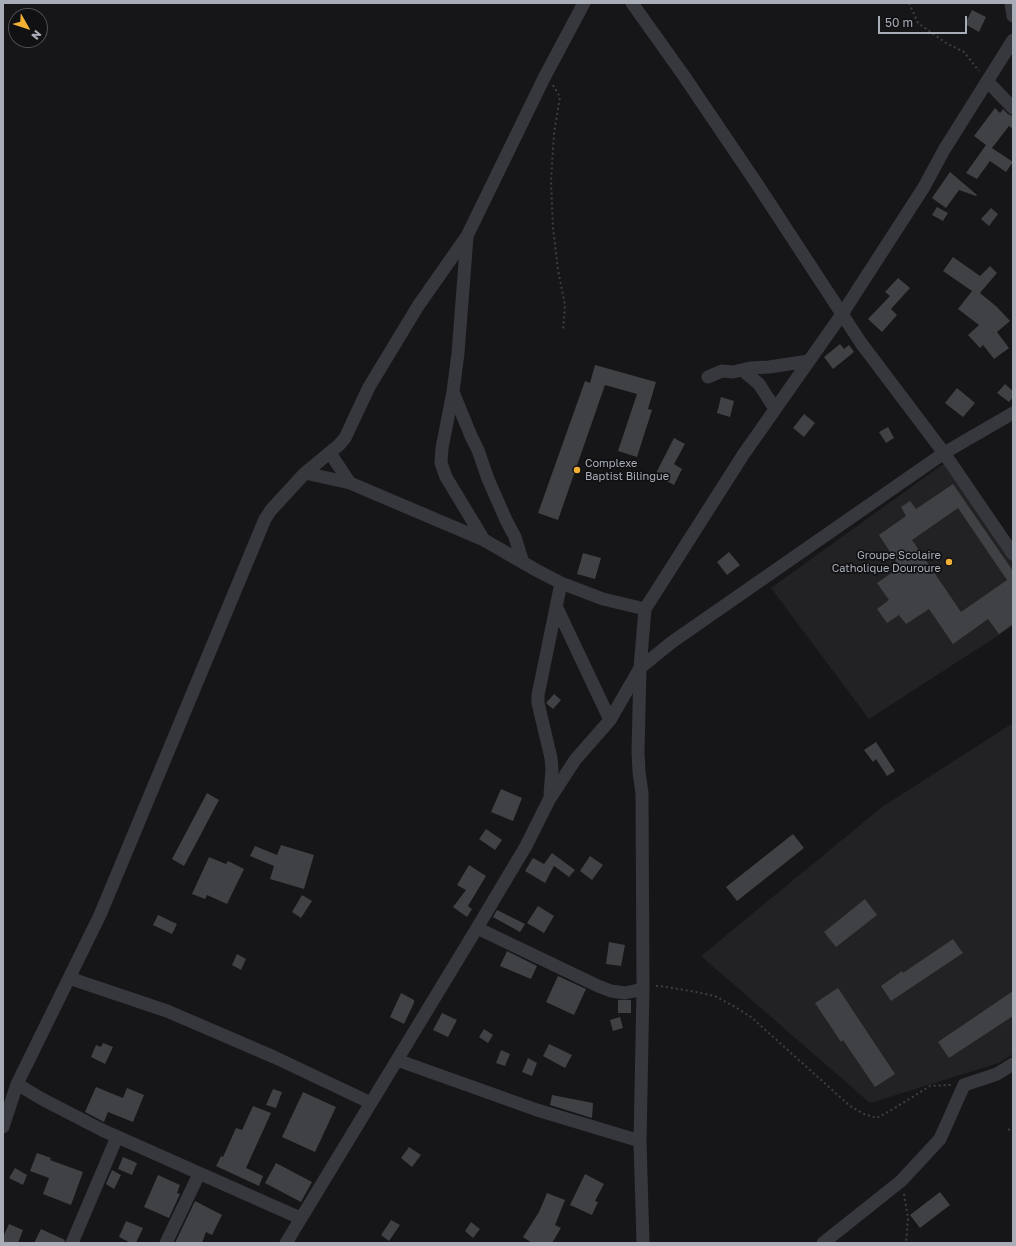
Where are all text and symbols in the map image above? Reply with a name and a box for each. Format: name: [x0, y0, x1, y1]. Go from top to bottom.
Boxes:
north arrow: [8, 8, 48, 48]
scale bar: [880, 8, 969, 34]
text: 50 m: [885, 15, 913, 30]
text: N: [29, 28, 45, 43]
place label: Complexe Baptist Bilingue: [585, 457, 669, 483]
marker: Complexe Baptist Bilingue: [572, 465, 582, 475]
place label: Groupe Scolaire Catholique Douroure: [832, 549, 941, 575]
marker: Groupe Scolaire Catholique Douroure: [944, 557, 954, 567]

